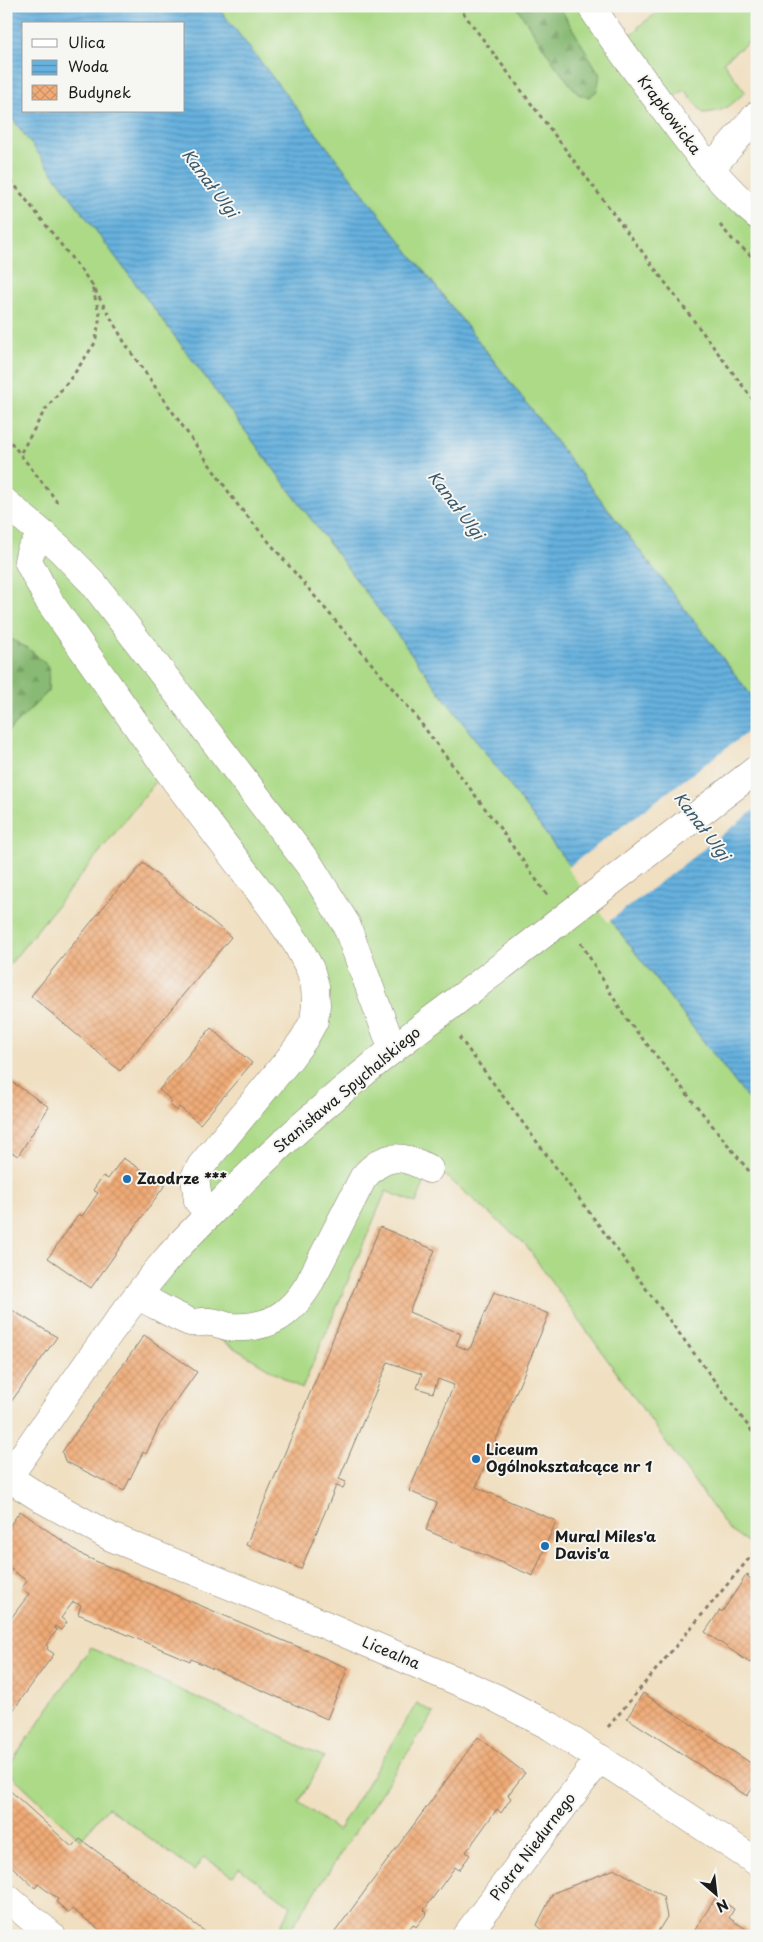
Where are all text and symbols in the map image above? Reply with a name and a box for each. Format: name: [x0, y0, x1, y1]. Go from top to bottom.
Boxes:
legend: [22, 22, 185, 112]
text: Ulica: [68, 30, 106, 53]
text: Woda: [68, 54, 109, 77]
street label: Krapkowicka: [633, 70, 708, 159]
text: Budynek: [68, 80, 131, 103]
water label: Kanał Ulgi: [177, 143, 246, 224]
water label: Kanał Ulgi: [423, 465, 492, 546]
water label: Kanał Ulgi: [669, 786, 738, 867]
street label: Stanisława Spychalskiego: [267, 1020, 425, 1157]
place label: Zaodrze ***: [137, 1166, 227, 1189]
marker: Zaodrze ***: [121, 1173, 133, 1185]
place label: Liceum Ogólnokształcące nr 1: [486, 1437, 652, 1477]
marker: Liceum Ogólnokształcące nr 1: [470, 1453, 482, 1465]
place label: Mural Miles'a Davis'a: [555, 1524, 656, 1564]
marker: Mural Miles'a Davis'a: [539, 1540, 551, 1552]
street label: Licealna: [359, 1629, 425, 1674]
street label: Piotra Niedurnego: [483, 1787, 580, 1905]
north arrow: [690, 1870, 740, 1920]
text: N: [713, 1894, 732, 1918]

